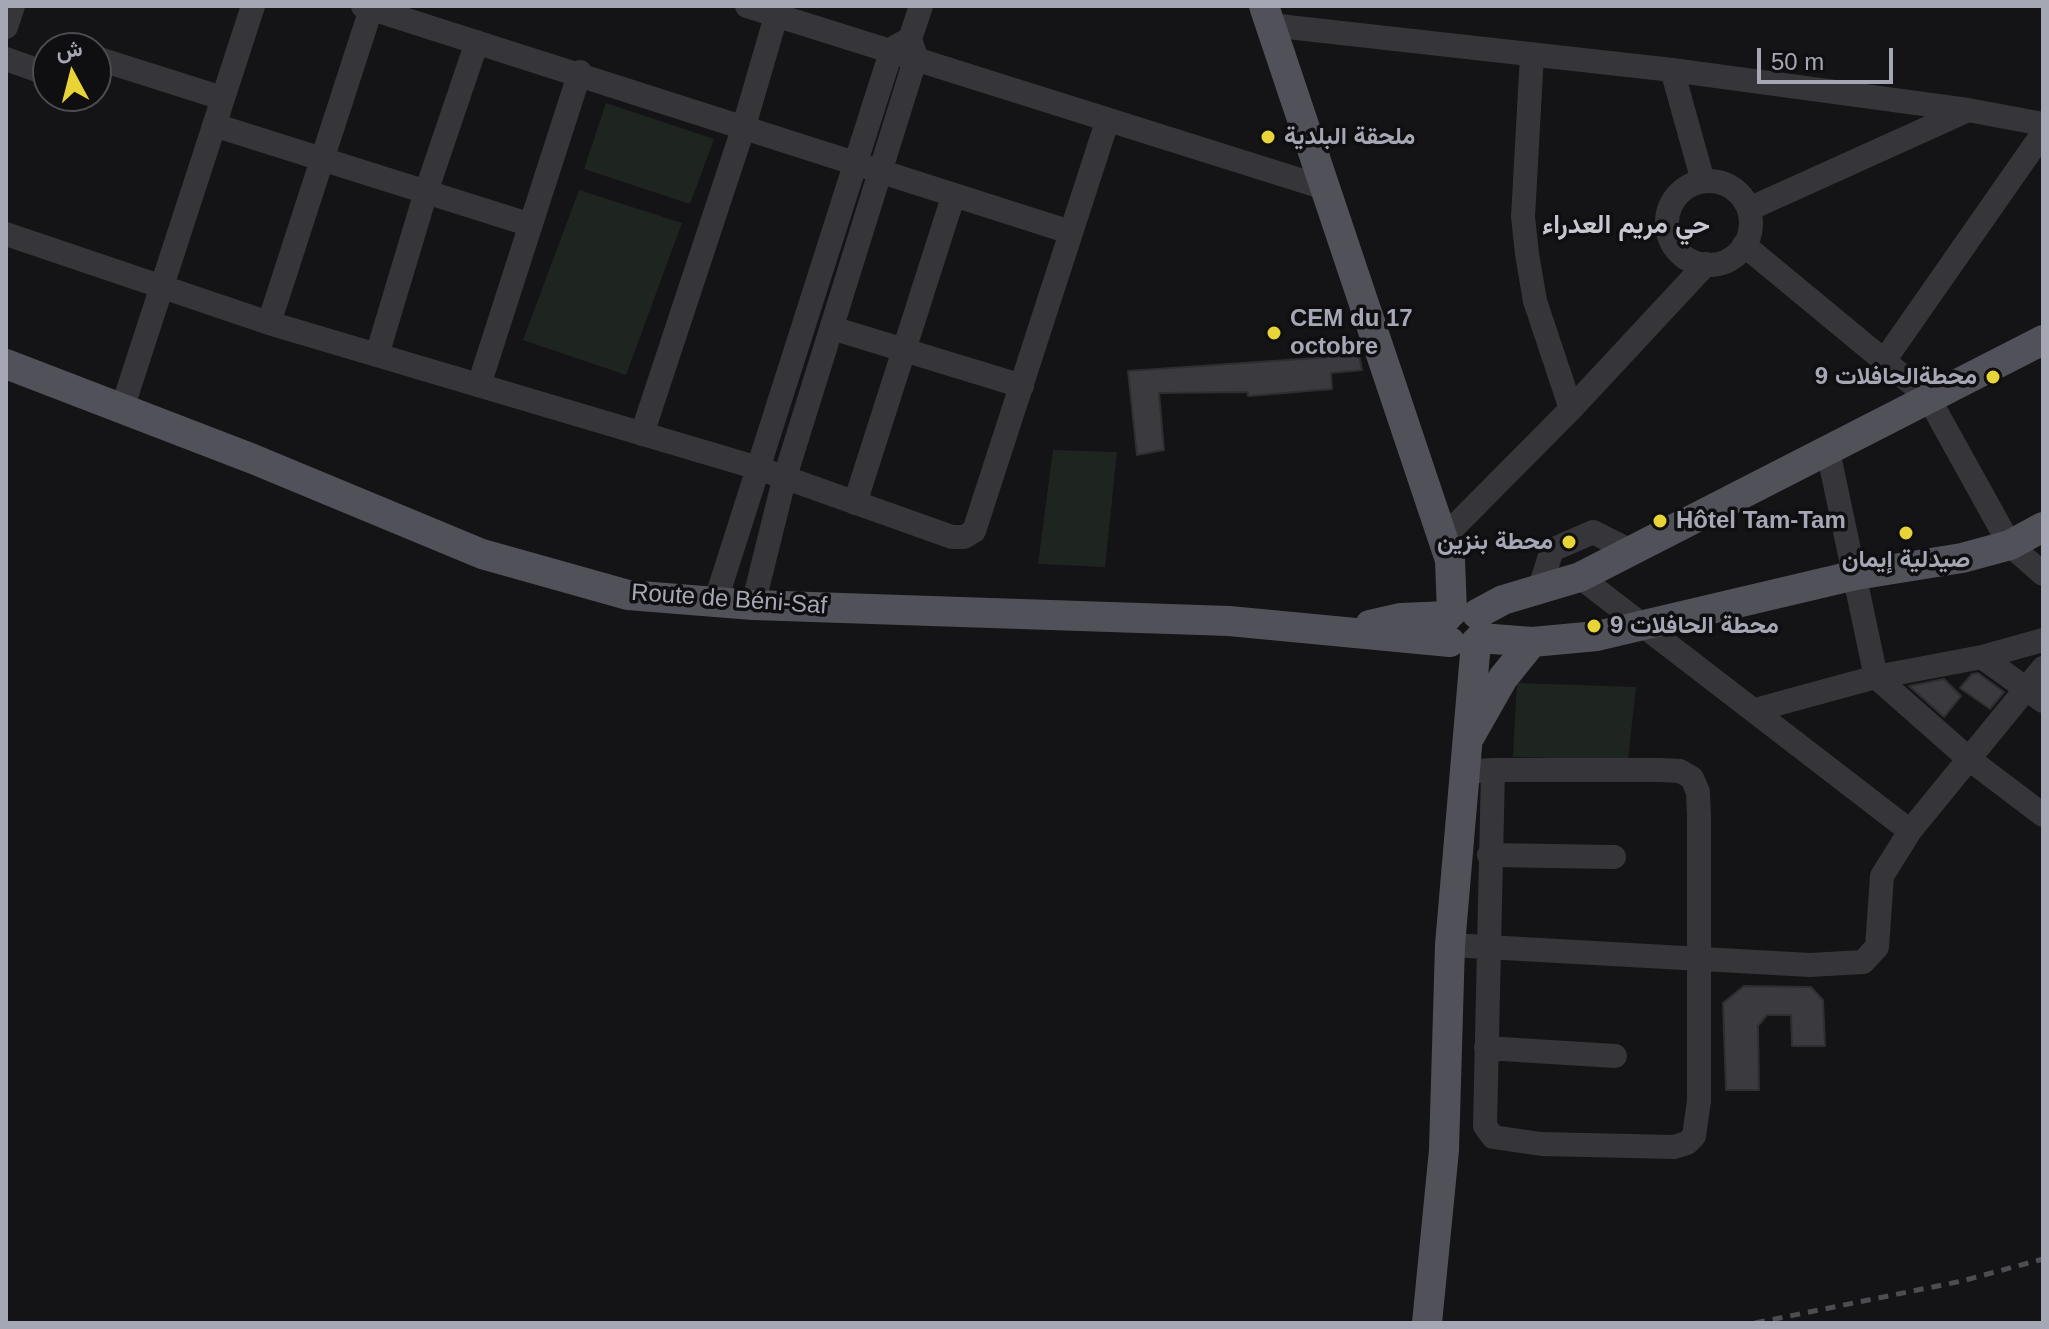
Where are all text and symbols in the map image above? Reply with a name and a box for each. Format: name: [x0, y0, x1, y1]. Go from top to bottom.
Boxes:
north arrow: [32, 32, 112, 112]
scale bar: [1761, 32, 1897, 82]
text: ش: [55, 36, 84, 64]
text: 50 m: [1771, 48, 1824, 75]
place label: ملحقة البلدية: [1284, 123, 1415, 151]
marker: ملحقة البلدية: [1259, 128, 1277, 146]
district label: حي مريم العدراء: [1542, 210, 1710, 242]
place label: CEM du 17 octobre: [1290, 305, 1413, 361]
marker: CEM du 17 octobre: [1265, 324, 1283, 342]
place label: محطةالحافلات 9: [1815, 363, 1977, 391]
marker: محطةالحافلات 9: [1984, 368, 2002, 386]
place label: Hôtel Tam-Tam: [1676, 507, 1846, 535]
marker: Hôtel Tam-Tam: [1651, 512, 1669, 530]
marker: صيدلية إيمان: [1897, 524, 1915, 542]
place label: محطة بنزين: [1437, 528, 1553, 556]
marker: محطة بنزين: [1560, 533, 1578, 551]
place label: صيدلية إيمان: [1842, 546, 1970, 574]
street label: Route de Béni-Saf: [630, 579, 828, 621]
place label: محطة الحافلات 9: [1610, 612, 1779, 640]
marker: محطة الحافلات 9: [1585, 617, 1603, 635]

